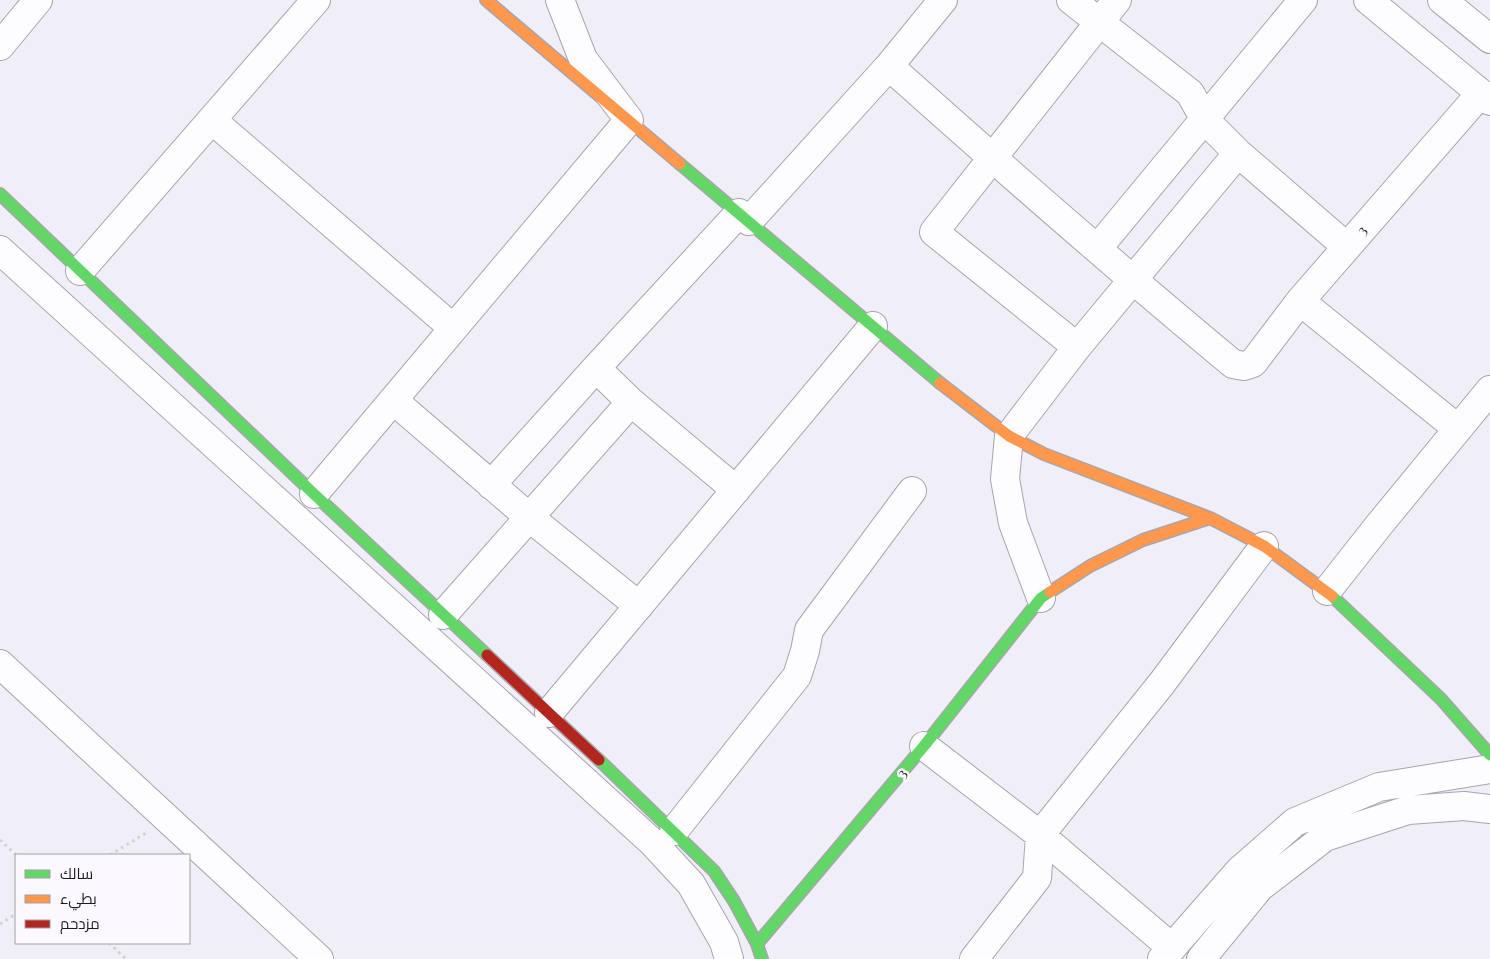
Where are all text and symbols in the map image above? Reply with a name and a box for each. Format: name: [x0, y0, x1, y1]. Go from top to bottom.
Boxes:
street label: 3: [1352, 221, 1371, 238]
street label: 3: [892, 764, 911, 781]
legend: [15, 854, 190, 944]
text: سالك: [60, 863, 93, 883]
text: بطيء: [60, 888, 97, 911]
text: مزدحم: [60, 913, 100, 934]

